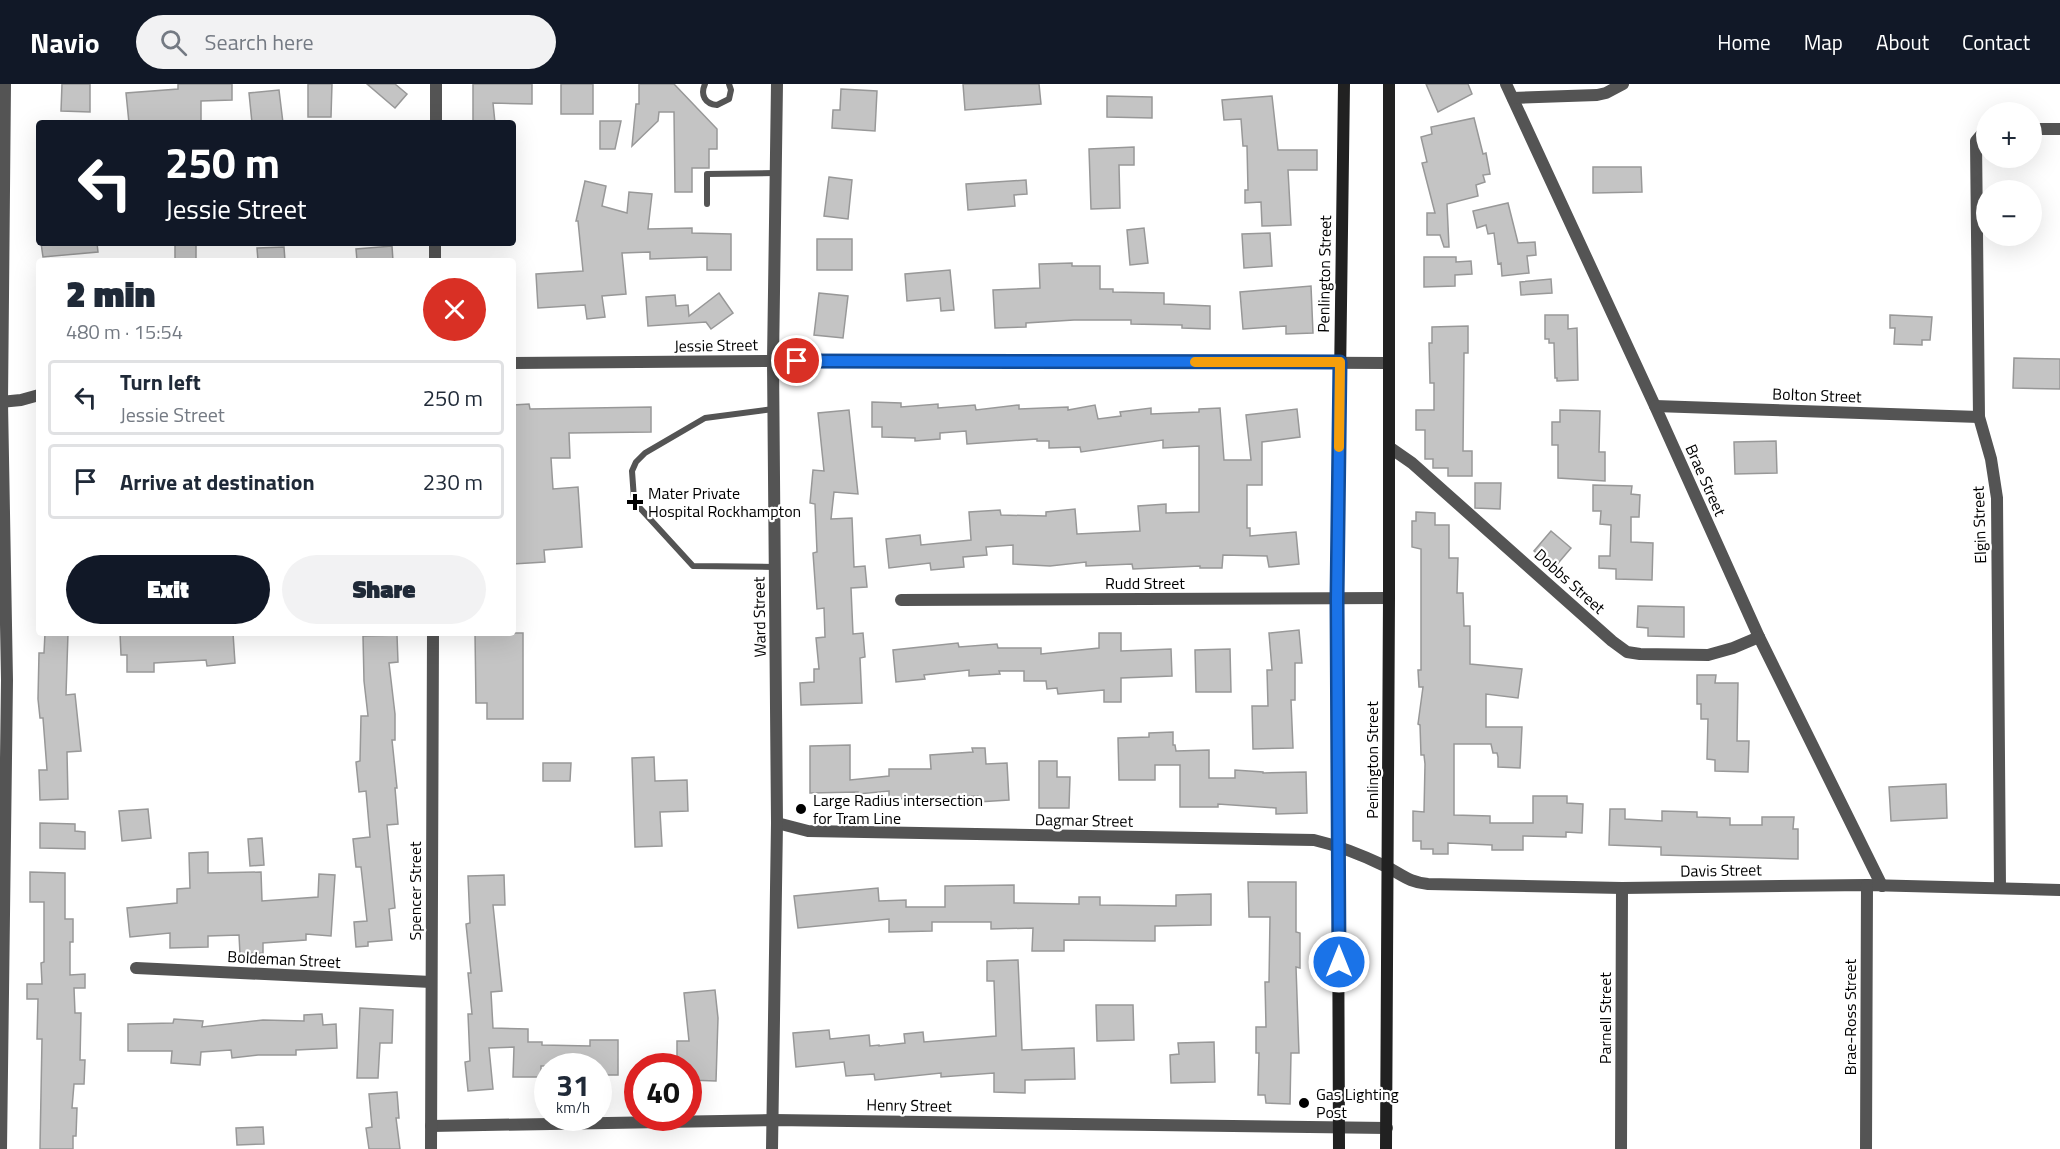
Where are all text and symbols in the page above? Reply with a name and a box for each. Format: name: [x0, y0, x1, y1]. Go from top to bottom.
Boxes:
search box: [136, 15, 556, 69]
text: Navio: [30, 21, 100, 64]
text: Search here: [205, 25, 314, 59]
icon: search: [157, 26, 190, 59]
text: Home: [1717, 26, 1771, 58]
text: Map: [1804, 26, 1843, 58]
text: About: [1876, 26, 1929, 58]
text: Contact: [1962, 26, 2030, 58]
map controls: [1976, 102, 2042, 246]
button: +: [1976, 102, 2042, 168]
text: 250 m: [165, 130, 280, 194]
icon: left: [66, 144, 144, 222]
button: −: [1976, 180, 2042, 246]
text: Jessie Street: [165, 188, 307, 229]
street label: Penlington Street: [1311, 215, 1337, 333]
text: 2 min: [66, 266, 155, 321]
button: close: [423, 278, 486, 341]
text: 480 m · 15:54: [66, 316, 183, 347]
street label: Jessie Street: [674, 332, 759, 358]
pin: [771, 335, 822, 386]
icon: arrive: [780, 344, 813, 377]
text: Turn left: [120, 365, 201, 399]
icon: left: [69, 381, 102, 414]
text: 250 m: [423, 381, 483, 415]
street label: Bolton Street: [1772, 381, 1862, 409]
text: Jessie Street: [120, 399, 225, 430]
street label: Brae Street: [1680, 440, 1733, 520]
icon: arrive: [69, 465, 102, 498]
text: Arrive at destination: [120, 465, 315, 499]
text: 230 m: [423, 465, 483, 499]
place label: Mater Private Hospital Rockhampton: [648, 481, 801, 523]
street label: Elgin Street: [1966, 485, 1992, 564]
marker: Mater Private Hospital Rockhampton: [626, 493, 644, 511]
street label: Dobbs Street: [1529, 543, 1611, 620]
button: Exit: [66, 555, 270, 624]
button: Share: [282, 555, 486, 624]
street label: Rudd Street: [1105, 571, 1185, 595]
street label: Ward Street: [746, 576, 772, 657]
street label: Penlington Street: [1360, 701, 1384, 819]
place label: Large Radius intersection for Tram Line: [813, 788, 983, 830]
marker: Large Radius intersection for Tram Line: [794, 802, 808, 816]
street label: Dagmar Street: [1035, 807, 1134, 833]
street label: Spencer Street: [403, 841, 427, 941]
street label: Davis Street: [1680, 857, 1762, 883]
position arrow: [1307, 930, 1371, 994]
street label: Boldeman Street: [227, 944, 342, 974]
street label: Brae-Ross Street: [1838, 958, 1862, 1075]
street label: Parnell Street: [1593, 972, 1617, 1064]
speed limit sign: 40: [624, 1053, 702, 1131]
text: 31: [556, 1062, 590, 1108]
place label: Gas Lighting Post: [1316, 1082, 1399, 1124]
street label: Henry Street: [866, 1092, 952, 1118]
text: km/h: [556, 1096, 590, 1119]
marker: Gas Lighting Post: [1297, 1096, 1311, 1110]

